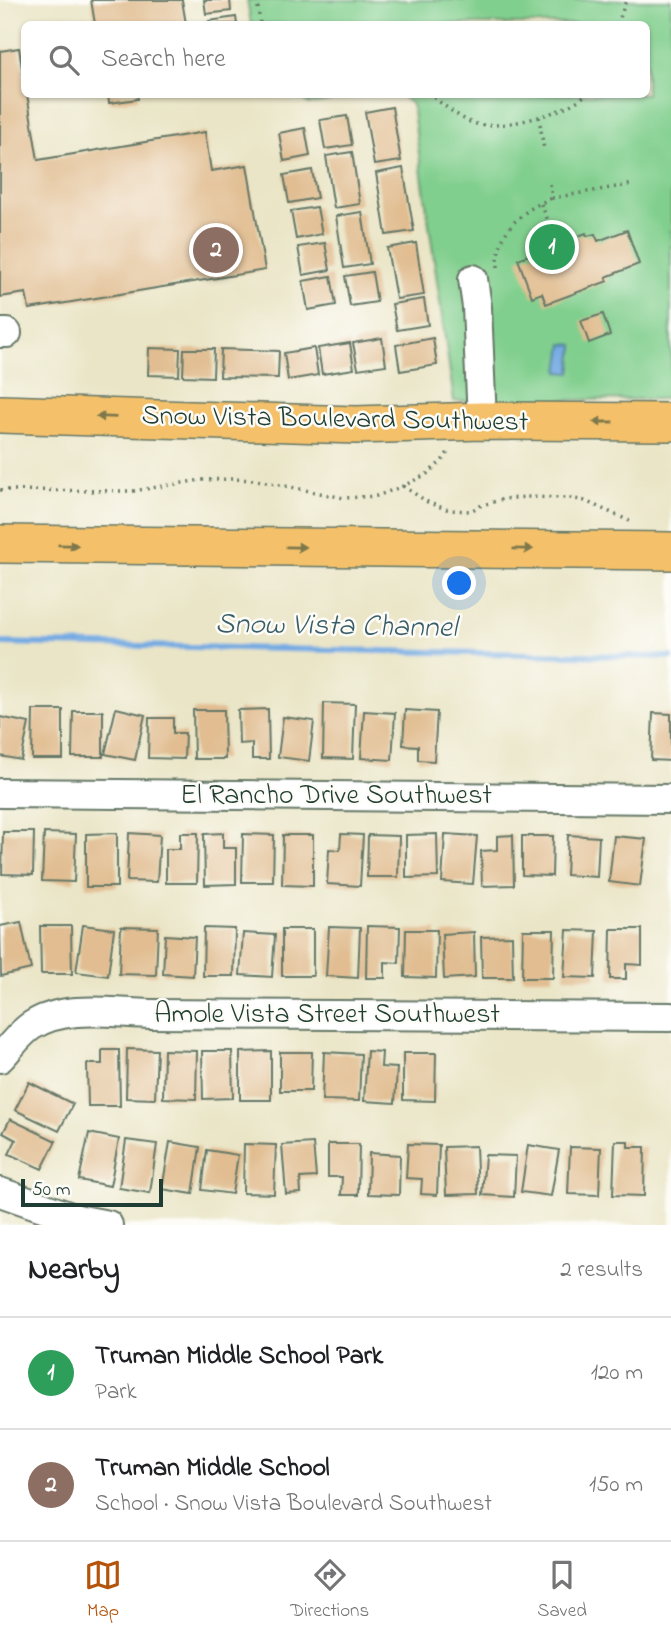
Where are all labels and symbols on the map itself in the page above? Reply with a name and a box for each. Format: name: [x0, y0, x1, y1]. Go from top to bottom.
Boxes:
pin: 1: [529, 221, 575, 273]
pin: 2: [193, 224, 239, 276]
street label: Snow Vista Boulevard Southwest: [141, 396, 529, 444]
one-way arrow: [95, 411, 117, 423]
one-way arrow: [592, 416, 614, 428]
one-way arrow: [57, 539, 79, 551]
one-way arrow: [285, 541, 307, 553]
one-way arrow: [512, 543, 534, 555]
your location: [442, 566, 476, 600]
water label: Snow Vista Channel: [215, 603, 461, 651]
street label: El Rancho Drive Southwest: [180, 776, 492, 817]
street label: Amole Vista Street Southwest: [154, 995, 500, 1036]
scale bar: [21, 1176, 163, 1208]

